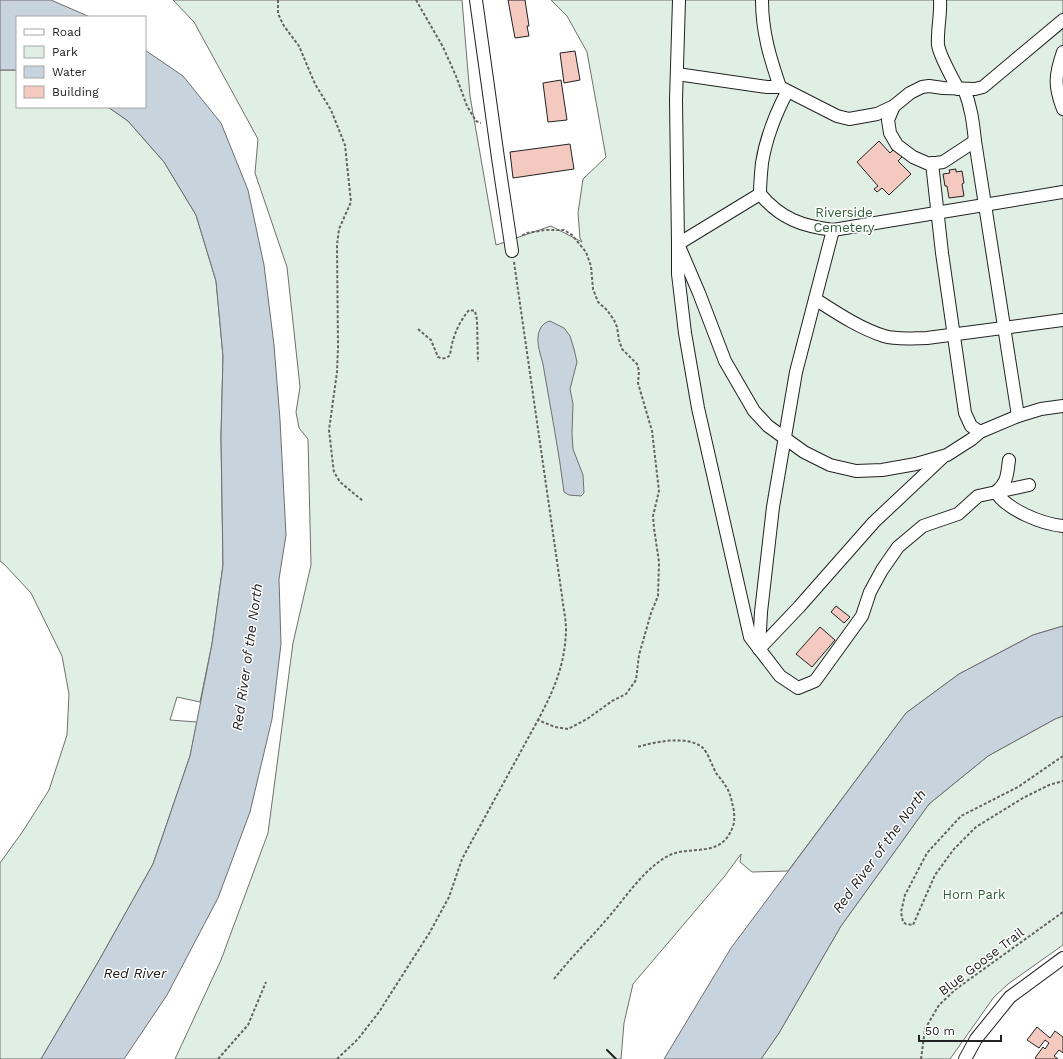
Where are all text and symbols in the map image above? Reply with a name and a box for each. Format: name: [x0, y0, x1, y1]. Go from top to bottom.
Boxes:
legend: [16, 16, 146, 108]
text: Road: [52, 25, 81, 39]
text: Park: [52, 45, 78, 59]
text: Water: [52, 65, 87, 79]
text: Building: [52, 85, 99, 99]
park label: Riverside Cemetery: [813, 205, 875, 235]
water label: Red River of the North: [229, 582, 265, 732]
water label: Red River of the North: [829, 786, 929, 916]
park label: Horn Park: [943, 887, 1006, 902]
street label: Blue Goose Trail: [936, 924, 1027, 998]
water label: Red River: [103, 965, 167, 981]
scale bar: [919, 1017, 1001, 1043]
text: 50 m: [925, 1024, 955, 1038]

